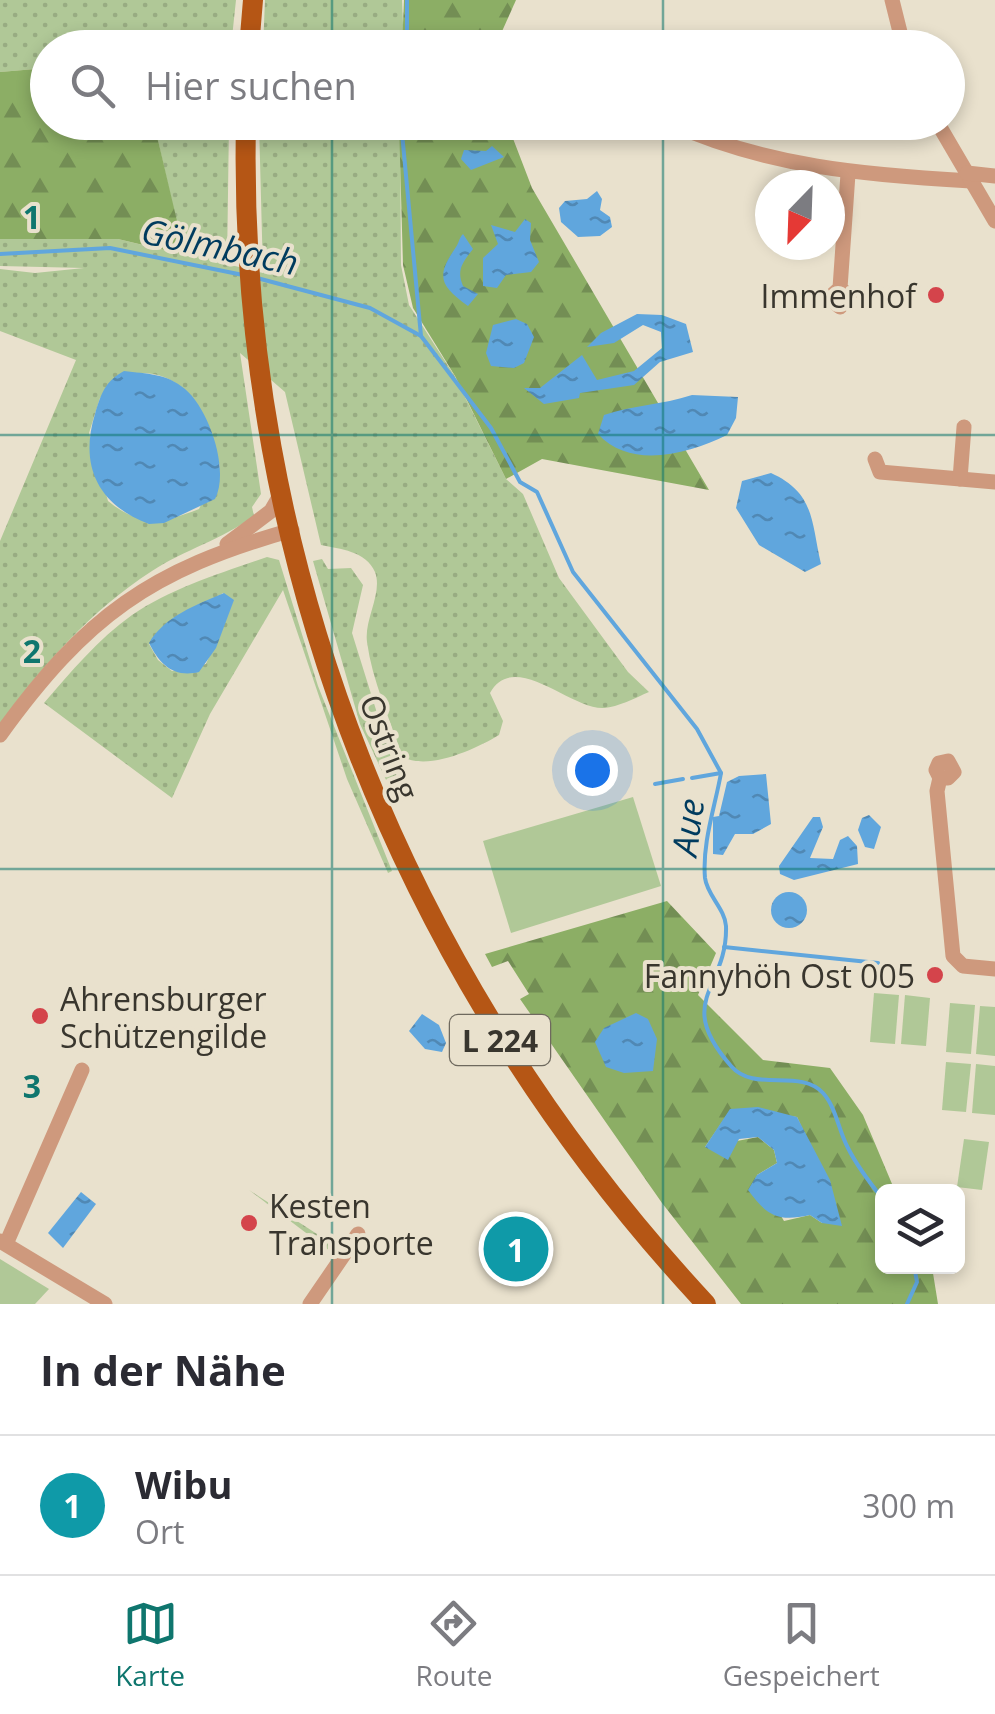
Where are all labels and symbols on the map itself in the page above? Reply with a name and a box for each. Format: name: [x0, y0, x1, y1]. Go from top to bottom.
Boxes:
north arrow: [755, 170, 845, 260]
text: 1: [23, 195, 41, 238]
water label: Gölmbach: [137, 206, 303, 286]
place label: Immenhof: [761, 274, 918, 317]
marker: Immenhof: [925, 284, 947, 306]
text: 2: [23, 629, 41, 672]
street label: Ostring: [350, 688, 430, 806]
your location: [567, 745, 618, 796]
water label: Aue: [659, 795, 714, 861]
place label: Fannyhöh Ost 005: [644, 954, 915, 997]
marker: Fannyhöh Ost 005: [924, 964, 946, 986]
place label: Ahrensburger Schützengilde: [60, 977, 267, 1057]
marker: Ahrensburger Schützengilde: [29, 1005, 51, 1027]
road number: L 224: [450, 1015, 550, 1065]
text: 3: [23, 1064, 41, 1107]
place label: Kesten Transporte: [269, 1184, 434, 1264]
marker: Kesten Transporte: [238, 1212, 260, 1234]
pin: 1: [484, 1212, 548, 1286]

